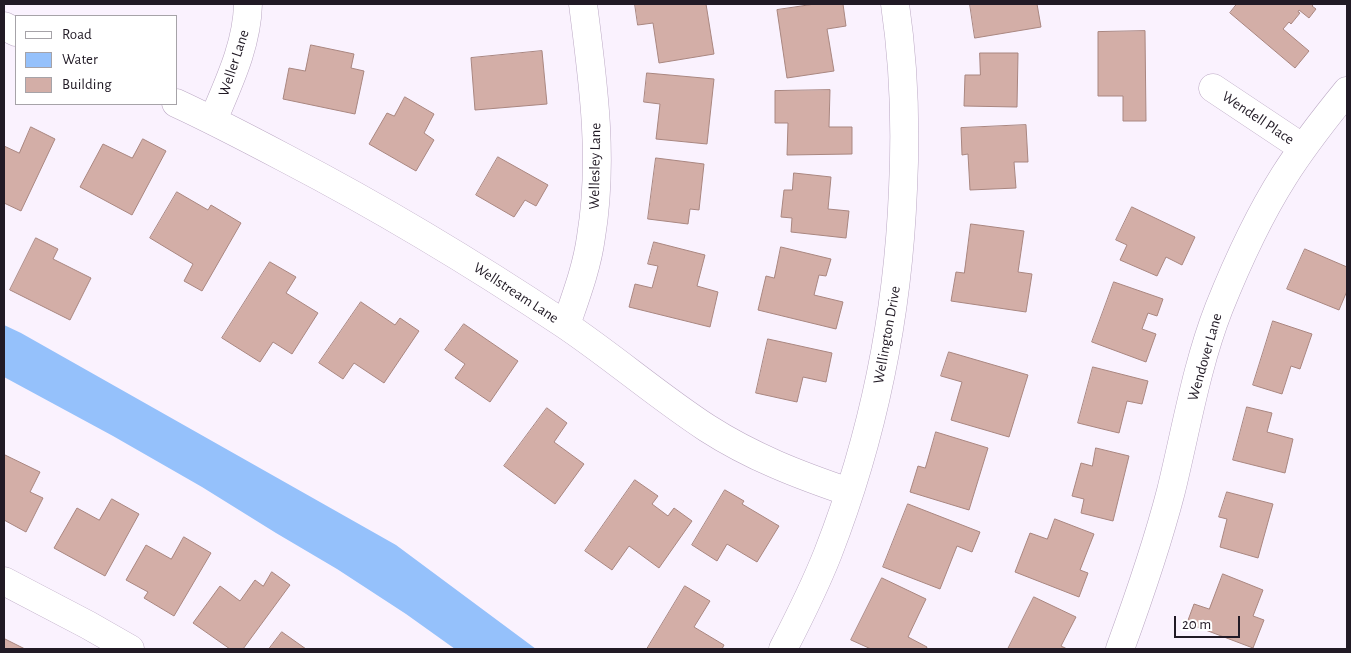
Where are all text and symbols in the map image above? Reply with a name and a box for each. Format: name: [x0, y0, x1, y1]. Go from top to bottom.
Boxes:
legend: [15, 15, 178, 105]
text: Road: [62, 27, 92, 42]
street label: Weller Lane: [215, 27, 253, 99]
text: Water: [62, 52, 98, 67]
text: Building: [62, 77, 112, 92]
street label: Wendell Place: [1219, 87, 1297, 149]
street label: Wellesley Lane: [585, 122, 605, 210]
street label: Wellstream Lane: [470, 259, 562, 327]
street label: Wellington Drive: [870, 285, 904, 385]
street label: Wendover Lane: [1184, 311, 1226, 403]
scale bar: [1176, 606, 1242, 638]
text: 20 m: [1182, 617, 1211, 632]

